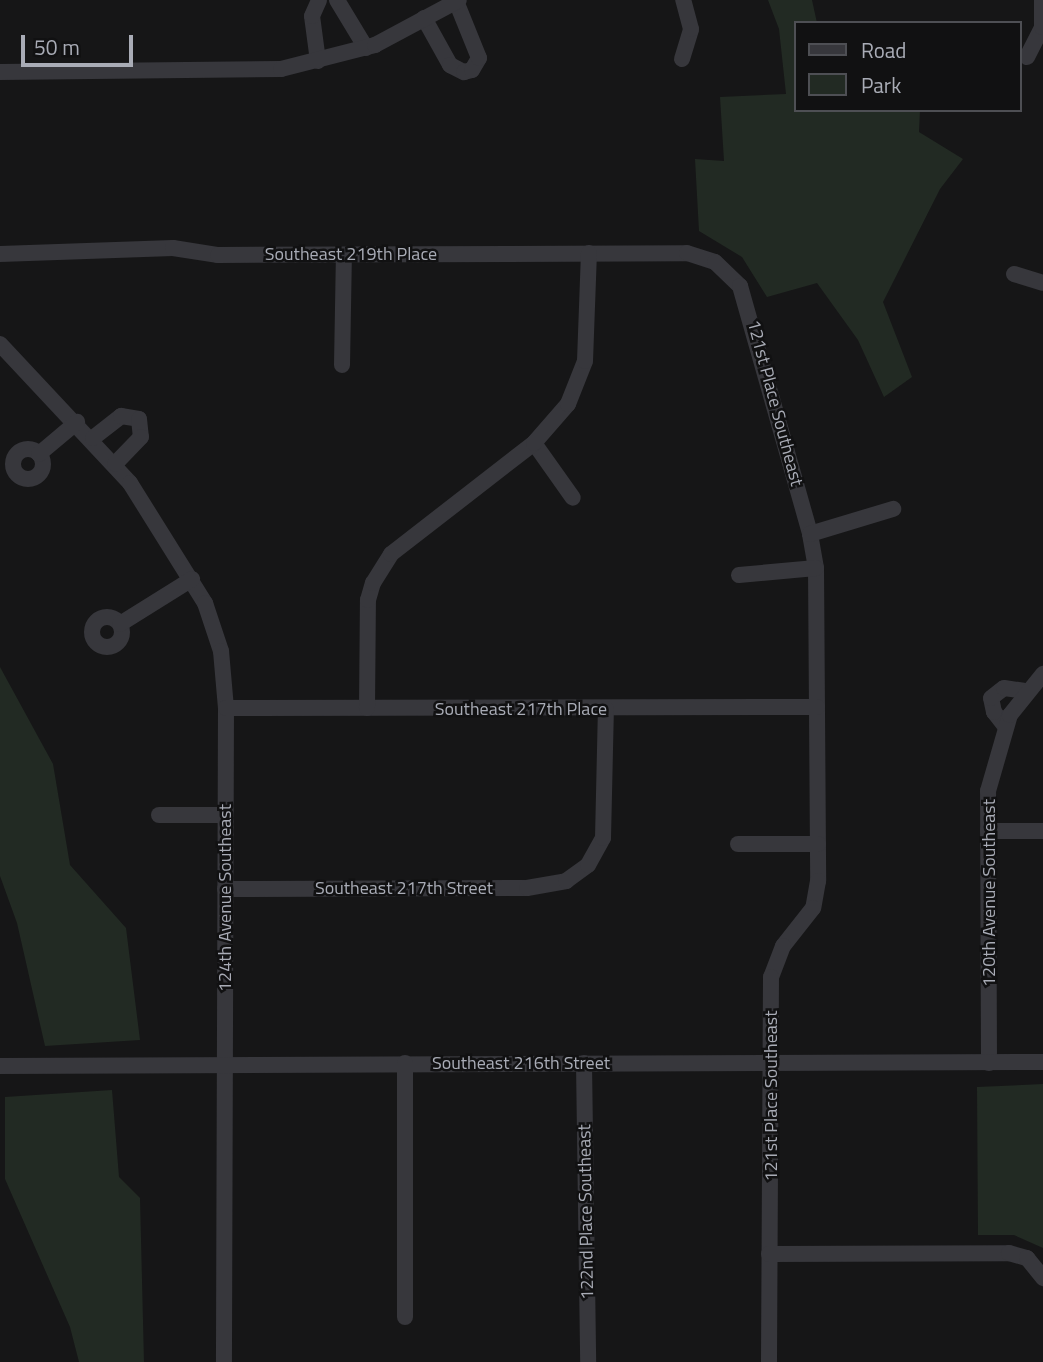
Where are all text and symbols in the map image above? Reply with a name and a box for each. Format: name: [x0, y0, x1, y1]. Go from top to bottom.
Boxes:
scale bar: [24, 21, 136, 65]
legend: [794, 21, 1022, 112]
text: 50 m: [34, 31, 80, 63]
text: Road: [861, 34, 906, 66]
text: Park: [861, 69, 901, 101]
street label: Southeast 219th Place: [265, 243, 437, 265]
street label: 121st Place Southeast: [742, 318, 808, 488]
street label: Southeast 217th Place: [435, 698, 607, 720]
street label: 120th Avenue Southeast: [978, 799, 1000, 987]
street label: 124th Avenue Southeast: [214, 804, 236, 992]
street label: Southeast 217th Street: [315, 877, 493, 899]
street label: 121st Place Southeast: [760, 1010, 782, 1182]
street label: Southeast 216th Street: [432, 1052, 610, 1074]
street label: 122nd Place Southeast: [574, 1124, 598, 1300]

